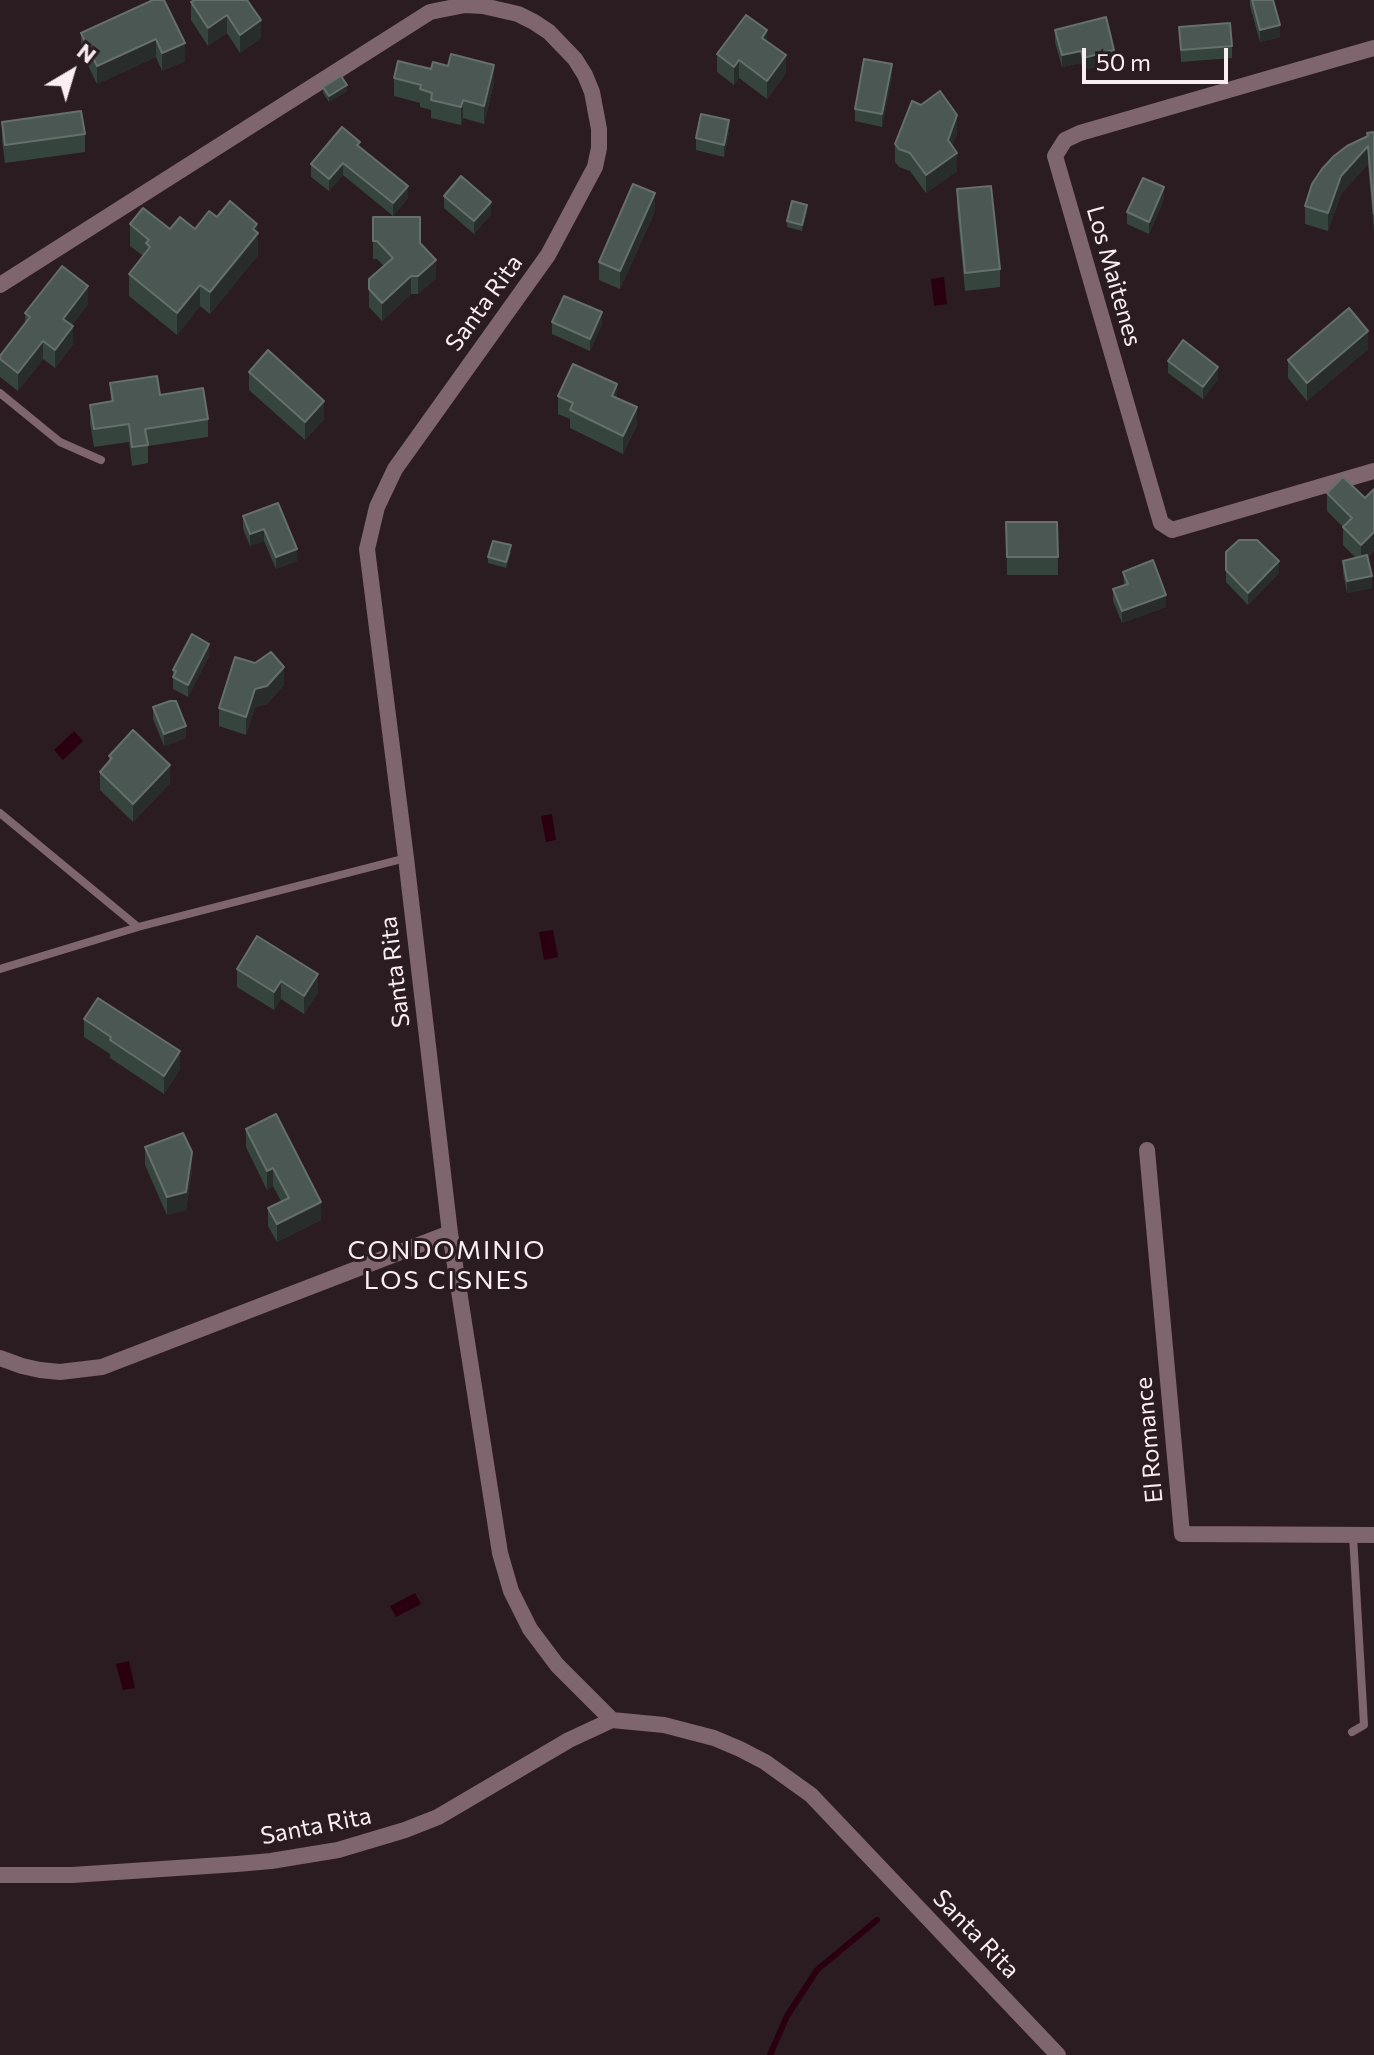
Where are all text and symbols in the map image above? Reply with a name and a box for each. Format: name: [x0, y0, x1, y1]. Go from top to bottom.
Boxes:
north arrow: [32, 32, 112, 112]
scale bar: [1086, 32, 1232, 82]
text: N: [72, 37, 102, 68]
text: 50 m: [1096, 47, 1151, 76]
street label: Los Maitenes: [1080, 203, 1148, 349]
street label: Santa Rita: [439, 249, 529, 357]
street label: Santa Rita: [374, 915, 416, 1029]
district label: CONDOMINIO LOS CISNES: [348, 1234, 546, 1296]
street label: El Romance: [1129, 1376, 1169, 1504]
street label: Santa Rita: [258, 1801, 374, 1851]
street label: Santa Rita: [927, 1884, 1025, 1984]

